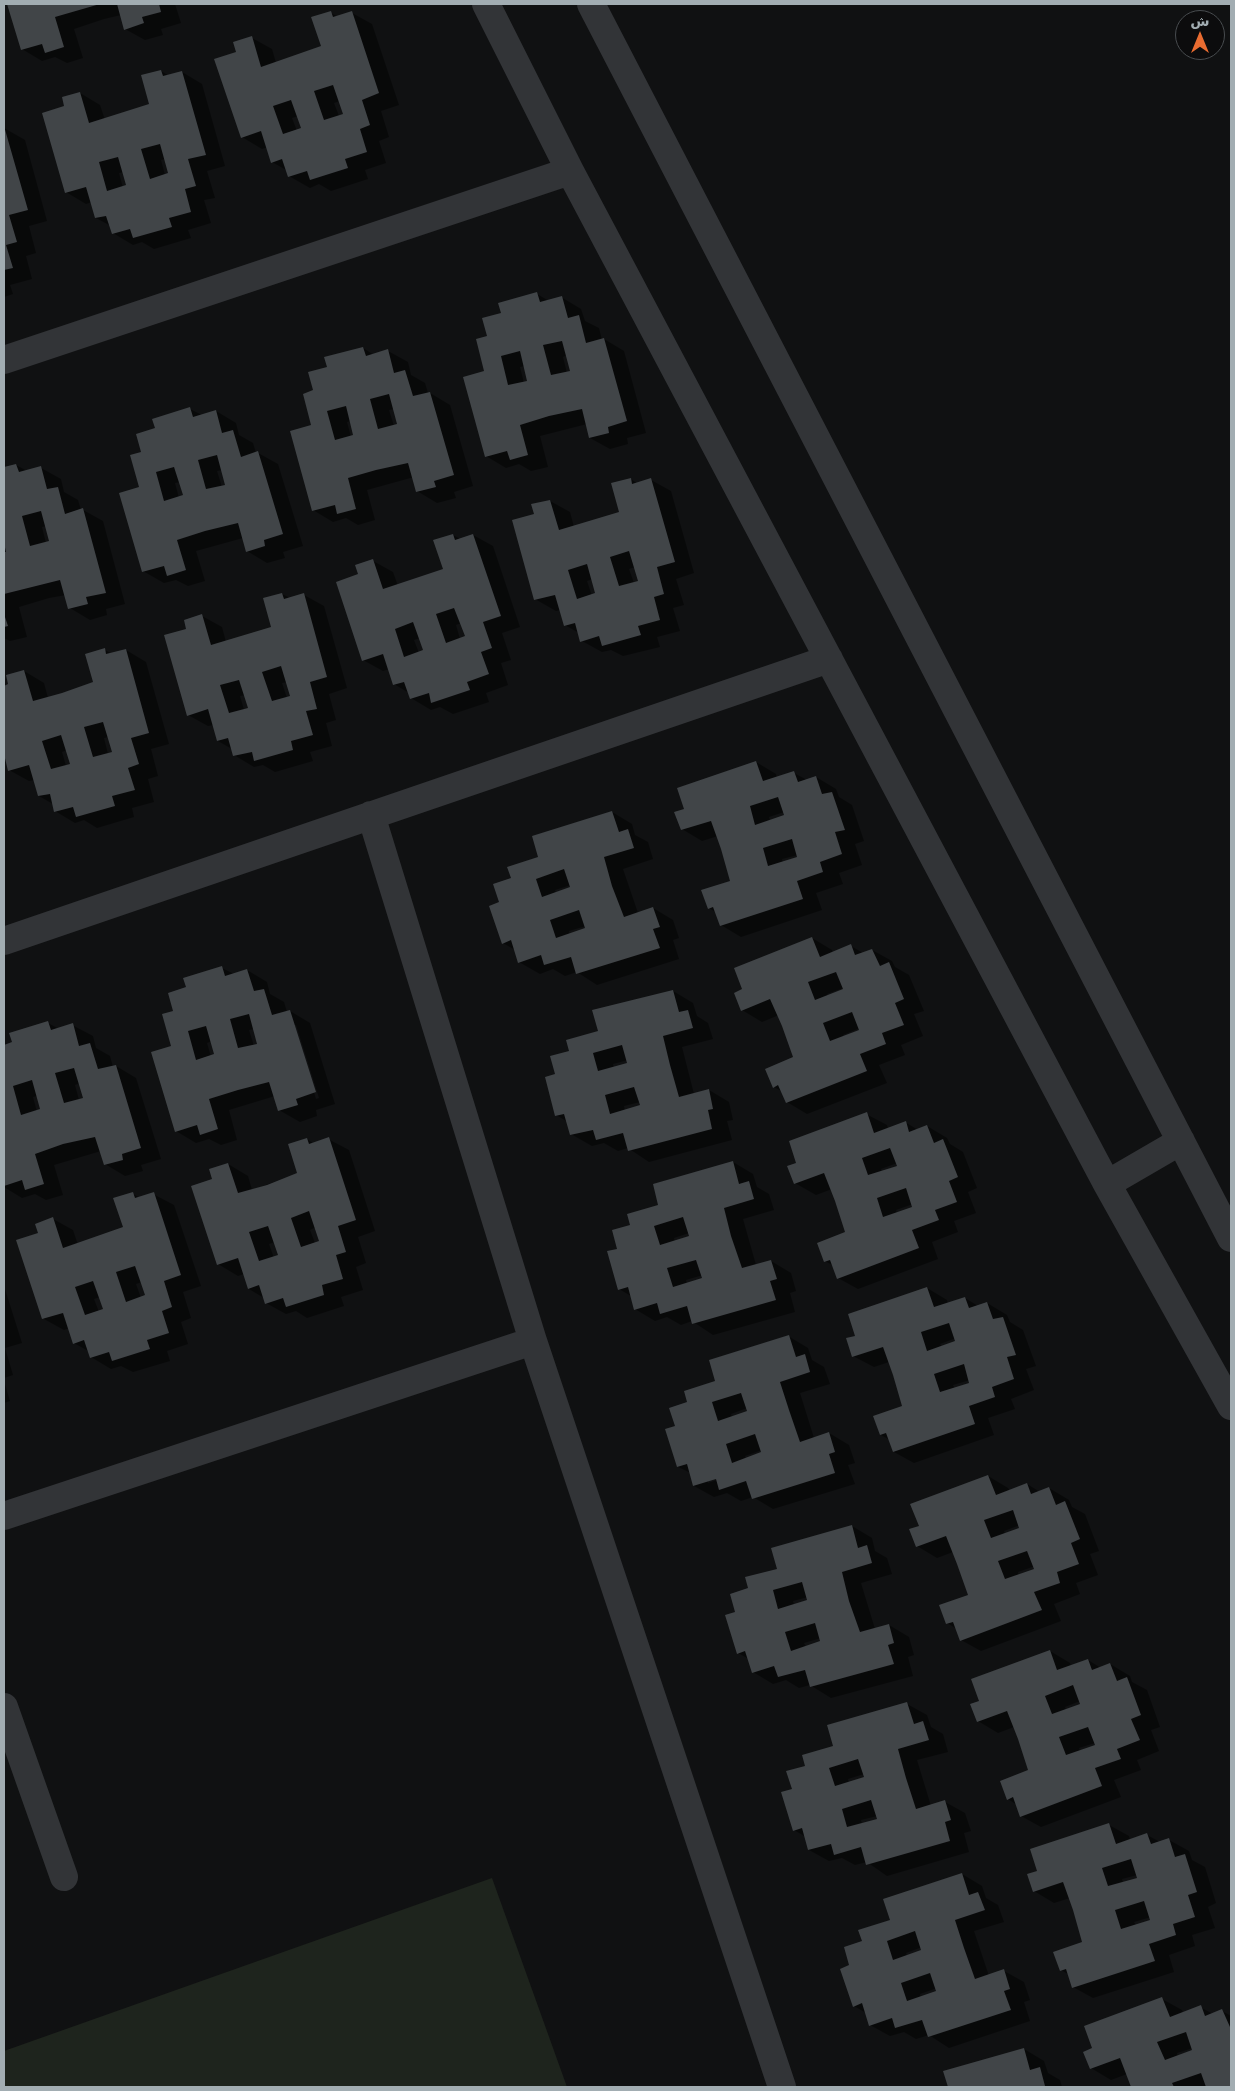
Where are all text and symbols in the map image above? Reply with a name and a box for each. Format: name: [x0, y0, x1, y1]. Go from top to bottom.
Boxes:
north arrow: [1175, 10, 1225, 60]
text: ش: [1190, 13, 1210, 29]

